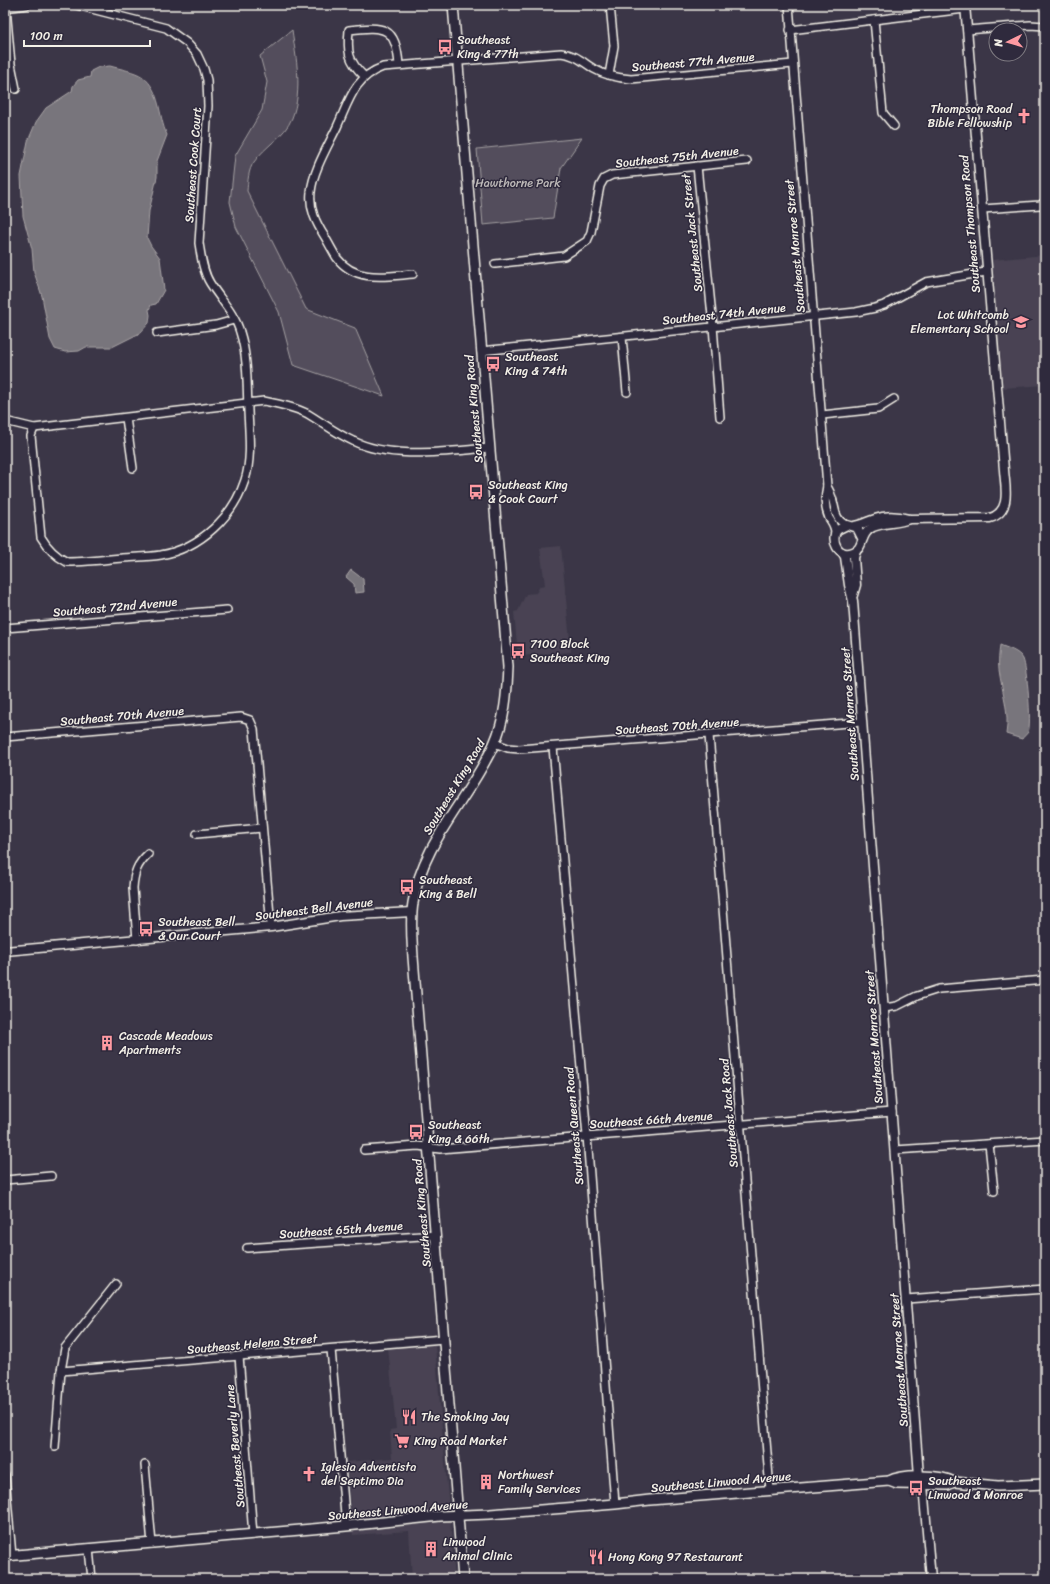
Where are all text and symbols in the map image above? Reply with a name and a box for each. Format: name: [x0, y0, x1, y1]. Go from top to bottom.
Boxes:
scale bar: [24, 22, 150, 48]
north arrow: [988, 22, 1028, 62]
text: 100 m: [30, 25, 63, 47]
place label: Southeast King & 77th: [457, 29, 519, 65]
bus stop icon: Southeast King & 77th: [436, 38, 454, 56]
text: N: [989, 38, 1008, 48]
street label: Southeast 77th Avenue: [631, 46, 756, 78]
place label: Thompson Road Bible Fellowship: [927, 98, 1013, 134]
street label: Southeast Cook Court: [178, 106, 208, 224]
church icon: Thompson Road Bible Fellowship: [1015, 107, 1033, 125]
street label: Southeast 75th Avenue: [614, 140, 740, 174]
street label: Southeast Thompson Road: [953, 153, 987, 294]
park label: Hawthorne Park: [475, 172, 561, 194]
street label: Southeast Jack Street: [675, 172, 709, 293]
street label: Southeast Monroe Street: [778, 177, 812, 314]
street label: Southeast 74th Avenue: [661, 297, 787, 331]
place label: Lot Whitcomb Elementary School: [910, 304, 1010, 340]
school or university icon: Lot Whitcomb Elementary School: [1012, 313, 1030, 331]
place label: Southeast King & 74th: [505, 346, 567, 382]
street label: Southeast King Road: [458, 352, 490, 464]
bus stop icon: Southeast King & 74th: [484, 355, 502, 373]
place label: Southeast King & Cook Court: [488, 474, 568, 510]
bus stop icon: Southeast King & Cook Court: [467, 483, 485, 501]
street label: Southeast 72nd Avenue: [52, 591, 178, 623]
place label: 7100 Block Southeast King: [530, 633, 610, 669]
bus stop icon: 7100 Block Southeast King: [509, 642, 527, 660]
street label: Southeast Monroe Street: [834, 645, 866, 781]
street label: Southeast 70th Avenue: [59, 700, 185, 732]
street label: Southeast 70th Avenue: [614, 711, 740, 741]
street label: Southeast King Road: [417, 733, 492, 839]
place label: Southeast King & Bell: [419, 869, 477, 905]
bus stop icon: Southeast King & Bell: [398, 878, 416, 896]
street label: Southeast Bell Avenue: [254, 891, 374, 927]
place label: Southeast Bell & Our Court: [158, 911, 236, 947]
bus stop icon: Southeast Bell & Our Court: [137, 920, 155, 938]
street label: Southeast Monroe Street: [858, 968, 890, 1104]
place label: Cascade Meadows Apartments: [118, 1025, 213, 1061]
building icon: Cascade Meadows Apartments: [98, 1034, 116, 1052]
street label: Southeast Jack Road: [713, 1056, 745, 1168]
street label: Southeast Queen Road: [558, 1066, 590, 1186]
street label: Southeast 66th Avenue: [589, 1105, 713, 1135]
place label: Southeast King & 66th: [428, 1114, 490, 1150]
bus stop icon: Southeast King & 66th: [407, 1123, 425, 1141]
street label: Southeast King Road: [406, 1156, 438, 1268]
street label: Southeast 65th Avenue: [278, 1215, 404, 1245]
street label: Southeast Monroe Street: [883, 1291, 915, 1427]
street label: Southeast Helena Street: [186, 1327, 319, 1361]
street label: Southeast Beverly Lane: [219, 1383, 251, 1509]
place label: The Smoking Jay: [421, 1406, 510, 1428]
restaurant icon: The Smoking Jay: [400, 1408, 418, 1426]
place label: King Road Market: [414, 1430, 508, 1452]
supermarket icon: King Road Market: [393, 1432, 411, 1450]
place label: Iglesia Adventista del Septimo Dia: [320, 1456, 416, 1492]
place label: Northwest Family Services: [498, 1464, 581, 1500]
church icon: Iglesia Adventista del Septimo Dia: [300, 1465, 318, 1483]
street label: Southeast Linwood Avenue: [650, 1465, 792, 1499]
place label: Southeast Linwood & Monroe: [928, 1470, 1023, 1506]
building icon: Northwest Family Services: [477, 1473, 495, 1491]
bus stop icon: Southeast Linwood & Monroe: [907, 1479, 925, 1497]
street label: Southeast Linwood Avenue: [327, 1493, 469, 1527]
place label: Linwood Animal Clinic: [442, 1531, 512, 1567]
building icon: Linwood Animal Clinic: [422, 1540, 440, 1558]
place label: Hong Kong 97 Restaurant: [608, 1546, 743, 1568]
restaurant icon: Hong Kong 97 Restaurant: [587, 1548, 605, 1566]

